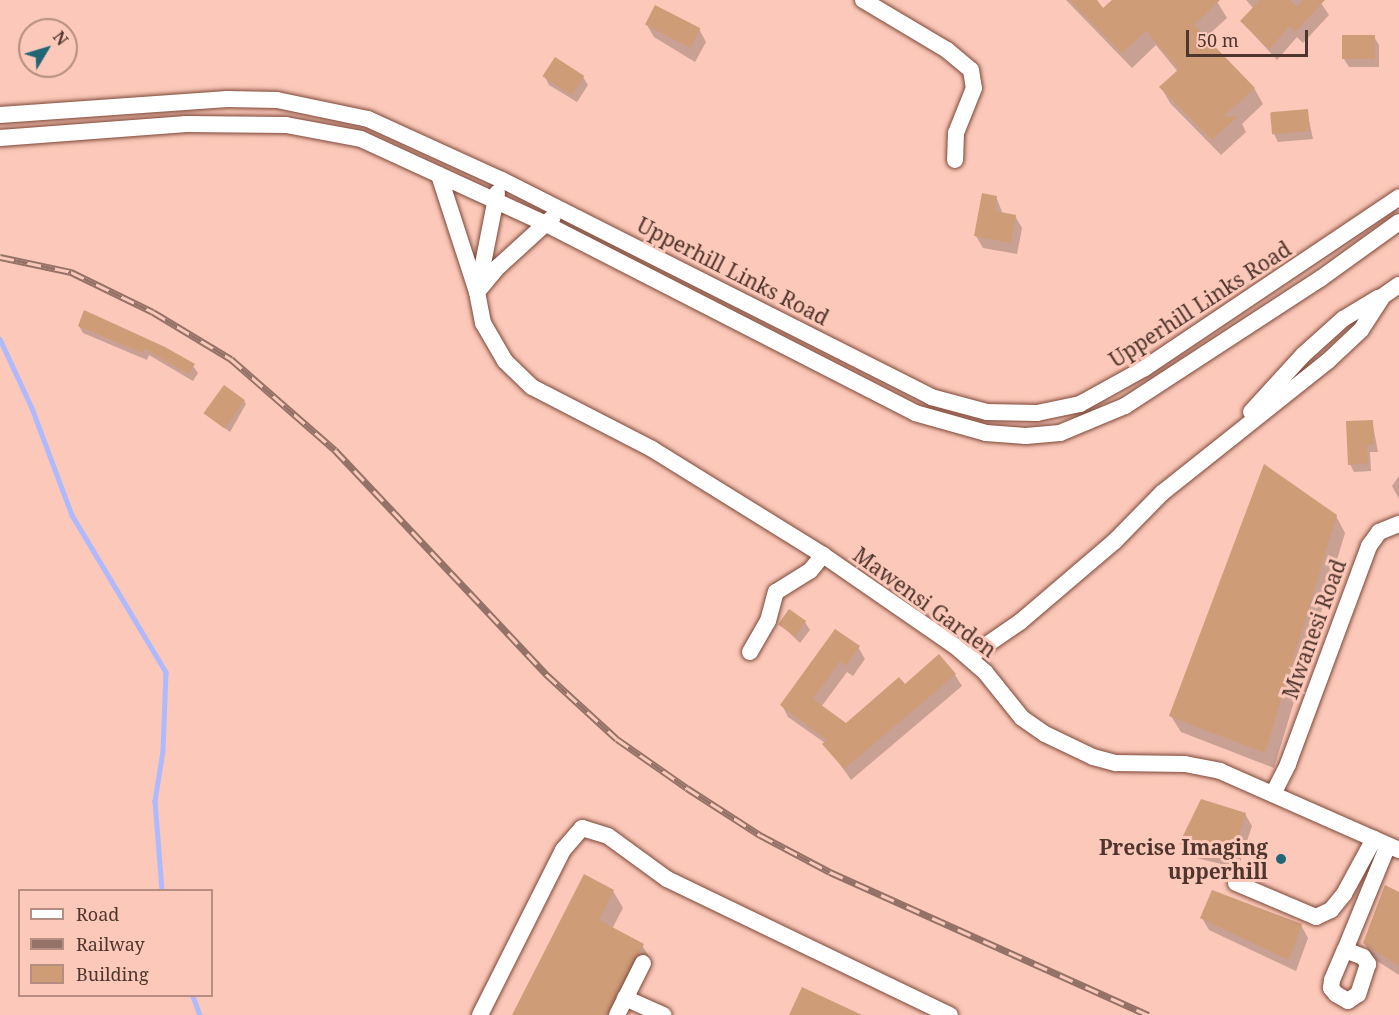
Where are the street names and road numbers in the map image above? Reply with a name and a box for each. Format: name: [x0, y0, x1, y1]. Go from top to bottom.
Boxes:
street label: Upperhill Links Road: [633, 212, 833, 330]
street label: Upperhill Links Road: [1104, 236, 1296, 372]
street label: Mawensi Garden: [849, 542, 1001, 662]
street label: Mwanesi Road: [1277, 556, 1351, 702]

